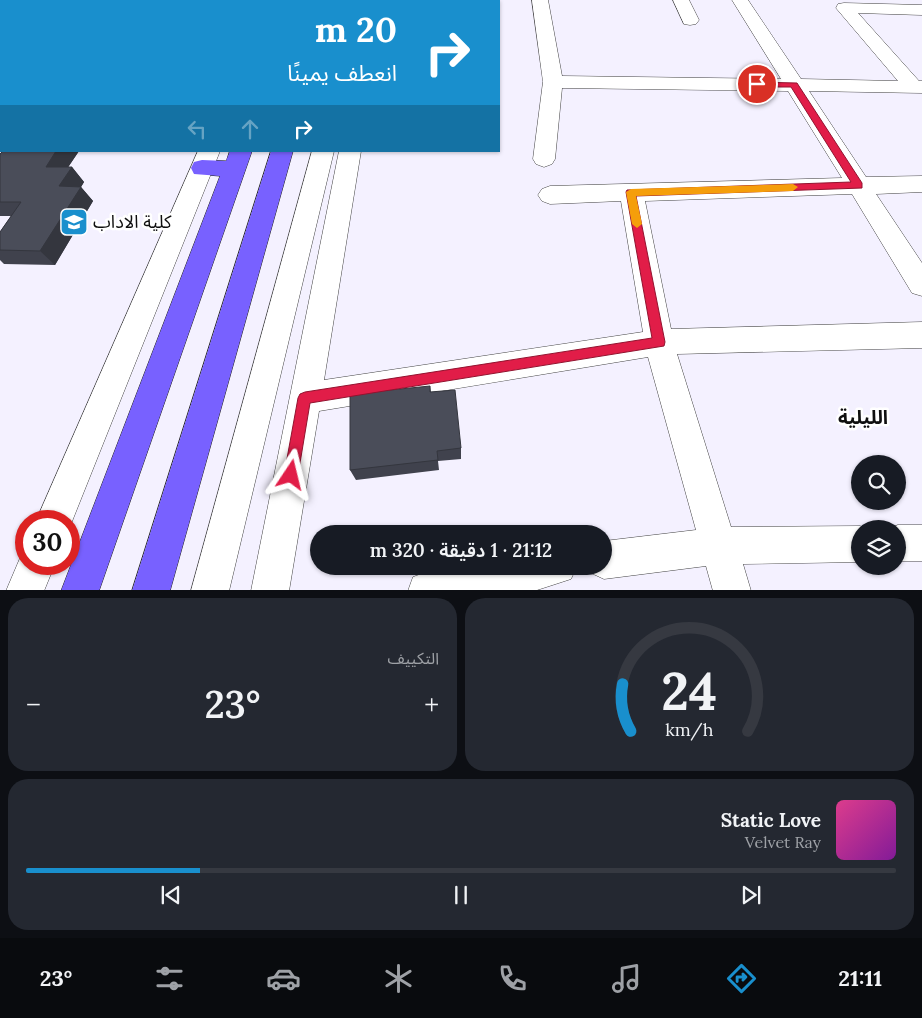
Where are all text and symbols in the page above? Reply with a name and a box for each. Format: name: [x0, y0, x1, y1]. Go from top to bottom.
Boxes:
text: 20 m: [315, 7, 397, 52]
icon: right: [415, 20, 480, 85]
text: انعطف يمينًا: [287, 59, 397, 87]
pin: [736, 63, 778, 105]
icon: arrive: [743, 70, 771, 98]
icon: left: [183, 115, 211, 143]
icon: ahead: [236, 115, 264, 143]
icon: right: [289, 115, 317, 143]
school or university icon: كلية الاداب: [59, 207, 89, 237]
place label: كلية الاداب: [93, 210, 172, 233]
district label: الليلية: [838, 405, 888, 429]
position arrow: [264, 448, 316, 500]
map controls: [851, 455, 906, 575]
button: search: [851, 455, 906, 510]
speed limit sign: 30: [15, 510, 80, 575]
button: layers: [851, 520, 906, 575]
text: 21:12 · 1 دقيقة · 320 m: [370, 538, 552, 562]
text: التكييف: [387, 648, 439, 668]
text: 24: [661, 658, 718, 724]
text: 23°: [204, 680, 261, 728]
text: −: [26, 687, 41, 723]
text: +: [424, 687, 439, 723]
text: km/h: [665, 718, 714, 741]
text: Static Love: [721, 808, 821, 832]
text: Velvet Ray: [745, 832, 821, 852]
icon: previous: [157, 881, 185, 909]
icon: pause: [447, 881, 475, 909]
icon: next: [737, 881, 765, 909]
icon: filters: [152, 961, 187, 996]
icon: car: [266, 961, 301, 996]
icon: climate: [381, 961, 416, 996]
icon: phone: [495, 961, 530, 996]
icon: music: [609, 961, 644, 996]
icon: directions: [724, 961, 759, 996]
text: 23°: [40, 964, 72, 992]
text: 21:11: [838, 964, 882, 992]

